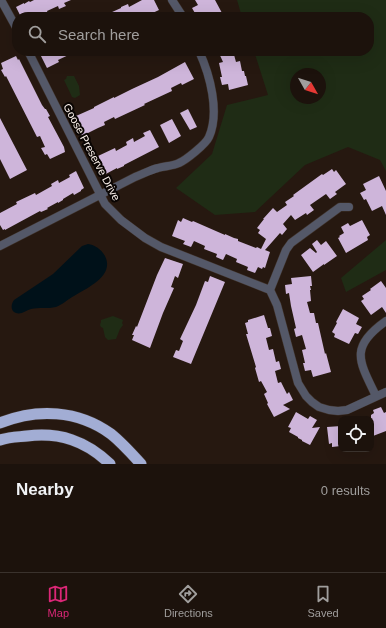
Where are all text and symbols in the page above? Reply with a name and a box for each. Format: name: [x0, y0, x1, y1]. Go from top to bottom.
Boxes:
search box: [12, 12, 374, 56]
icon: search: [26, 23, 48, 45]
text: Search here: [58, 26, 140, 43]
north arrow: [290, 68, 326, 104]
street label: Goose Preserve Drive: [61, 101, 123, 203]
map controls: [338, 416, 374, 452]
button: locate: [338, 416, 374, 452]
text: Nearby: [16, 480, 74, 499]
text: 0 results: [321, 483, 370, 498]
tab: Map: [47, 583, 69, 619]
tab: Directions: [164, 583, 213, 619]
tab: Saved: [307, 583, 339, 619]

